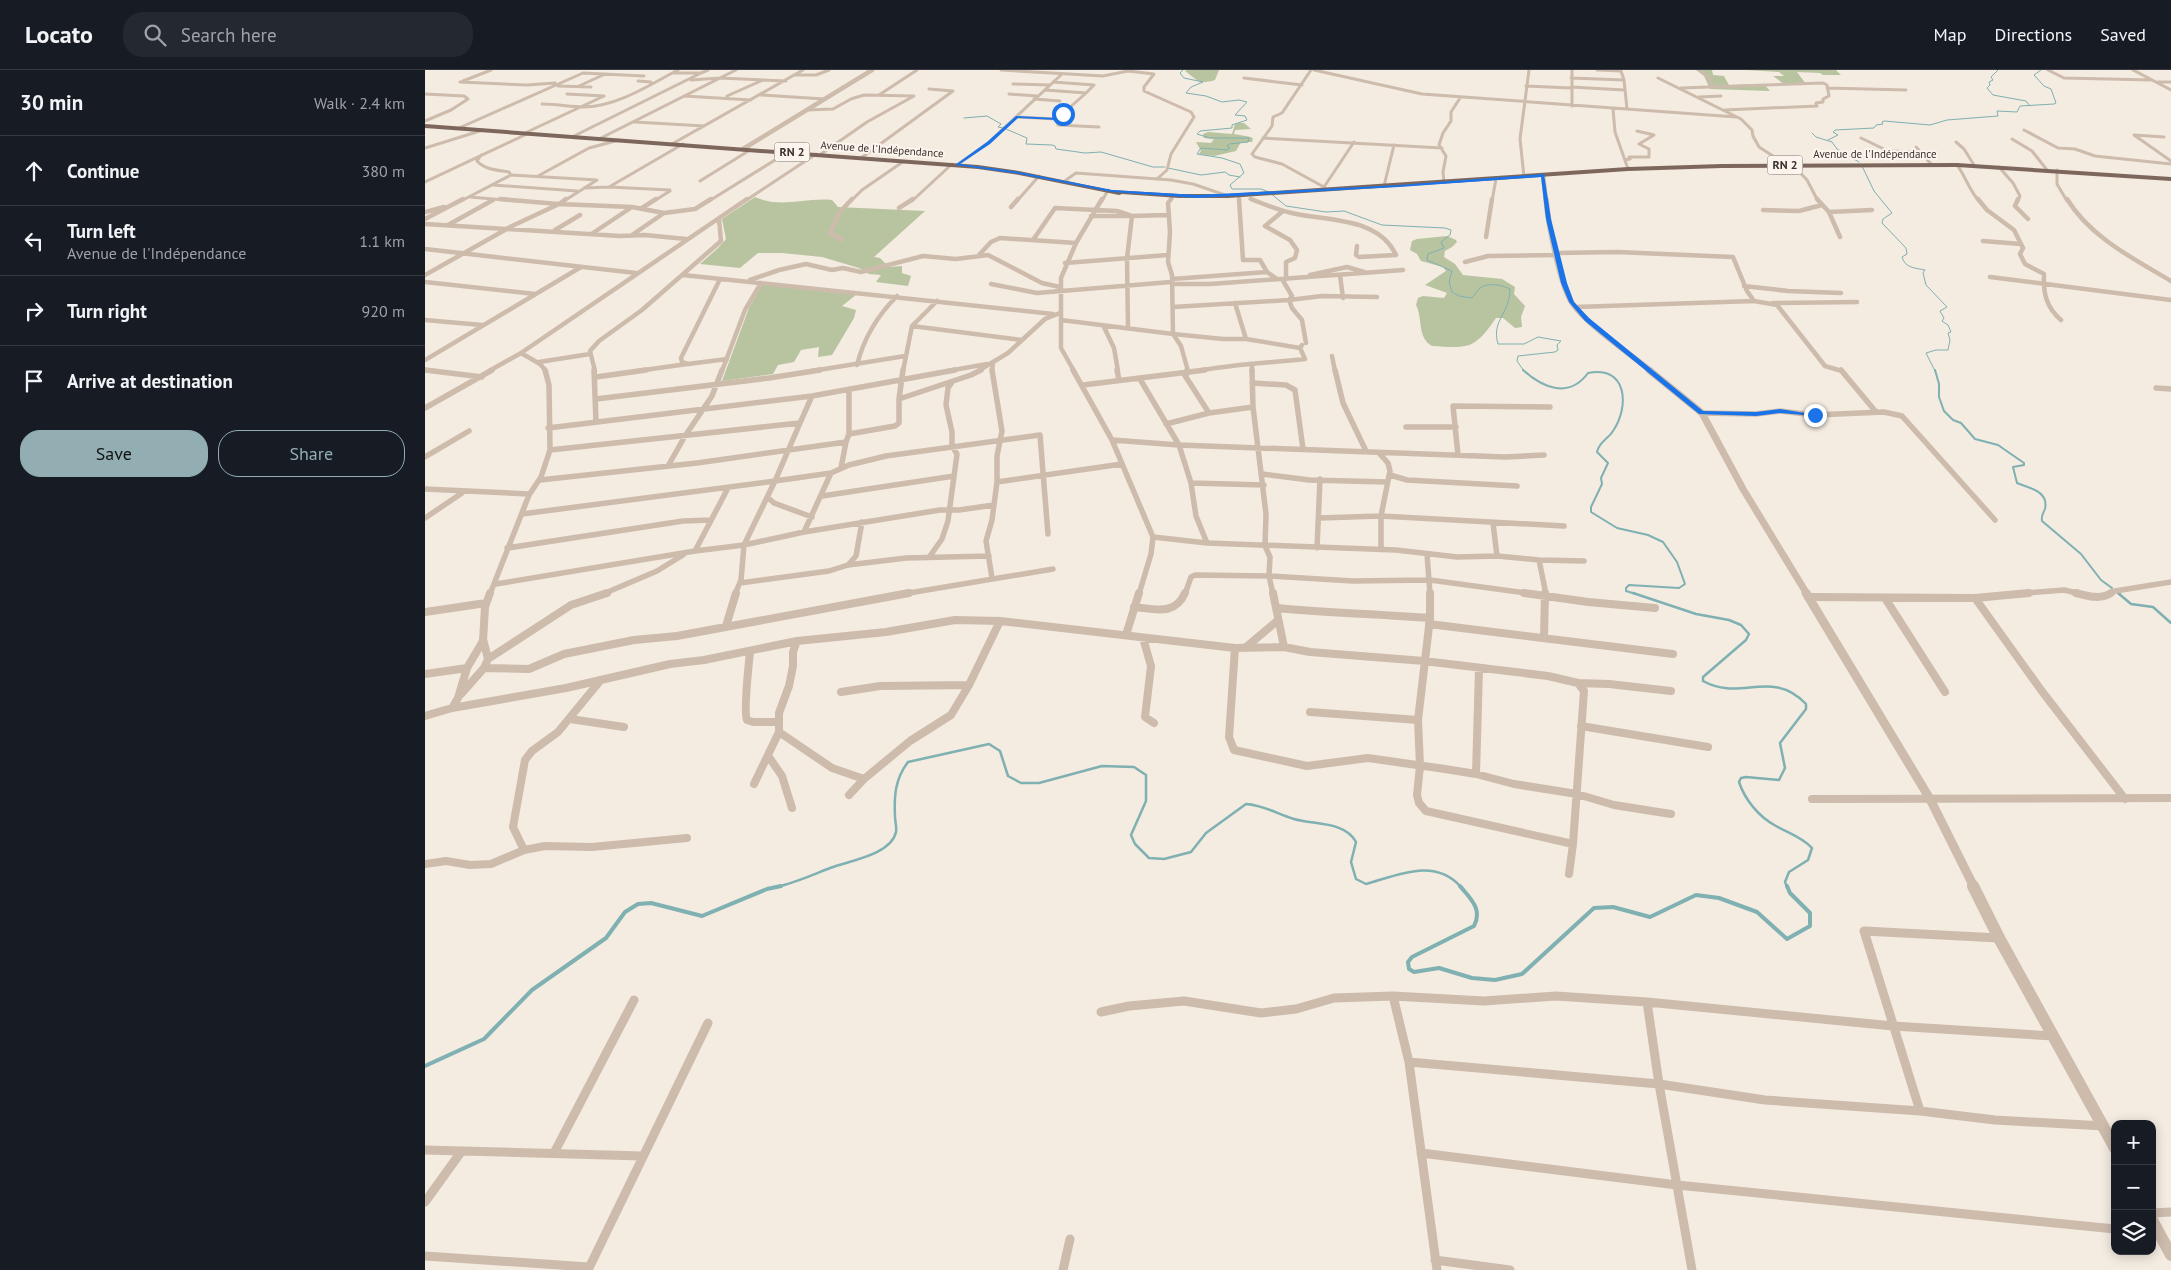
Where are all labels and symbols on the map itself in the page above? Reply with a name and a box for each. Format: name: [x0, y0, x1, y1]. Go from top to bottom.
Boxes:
route start: [1052, 103, 1075, 126]
street label: Avenue de l'Indépendance: [820, 138, 944, 160]
road number: RN 2: [775, 142, 809, 161]
street label: Avenue de l'Indépendance: [1813, 147, 1937, 161]
road number: RN 2: [1767, 156, 1803, 174]
route end: [1804, 404, 1827, 427]

